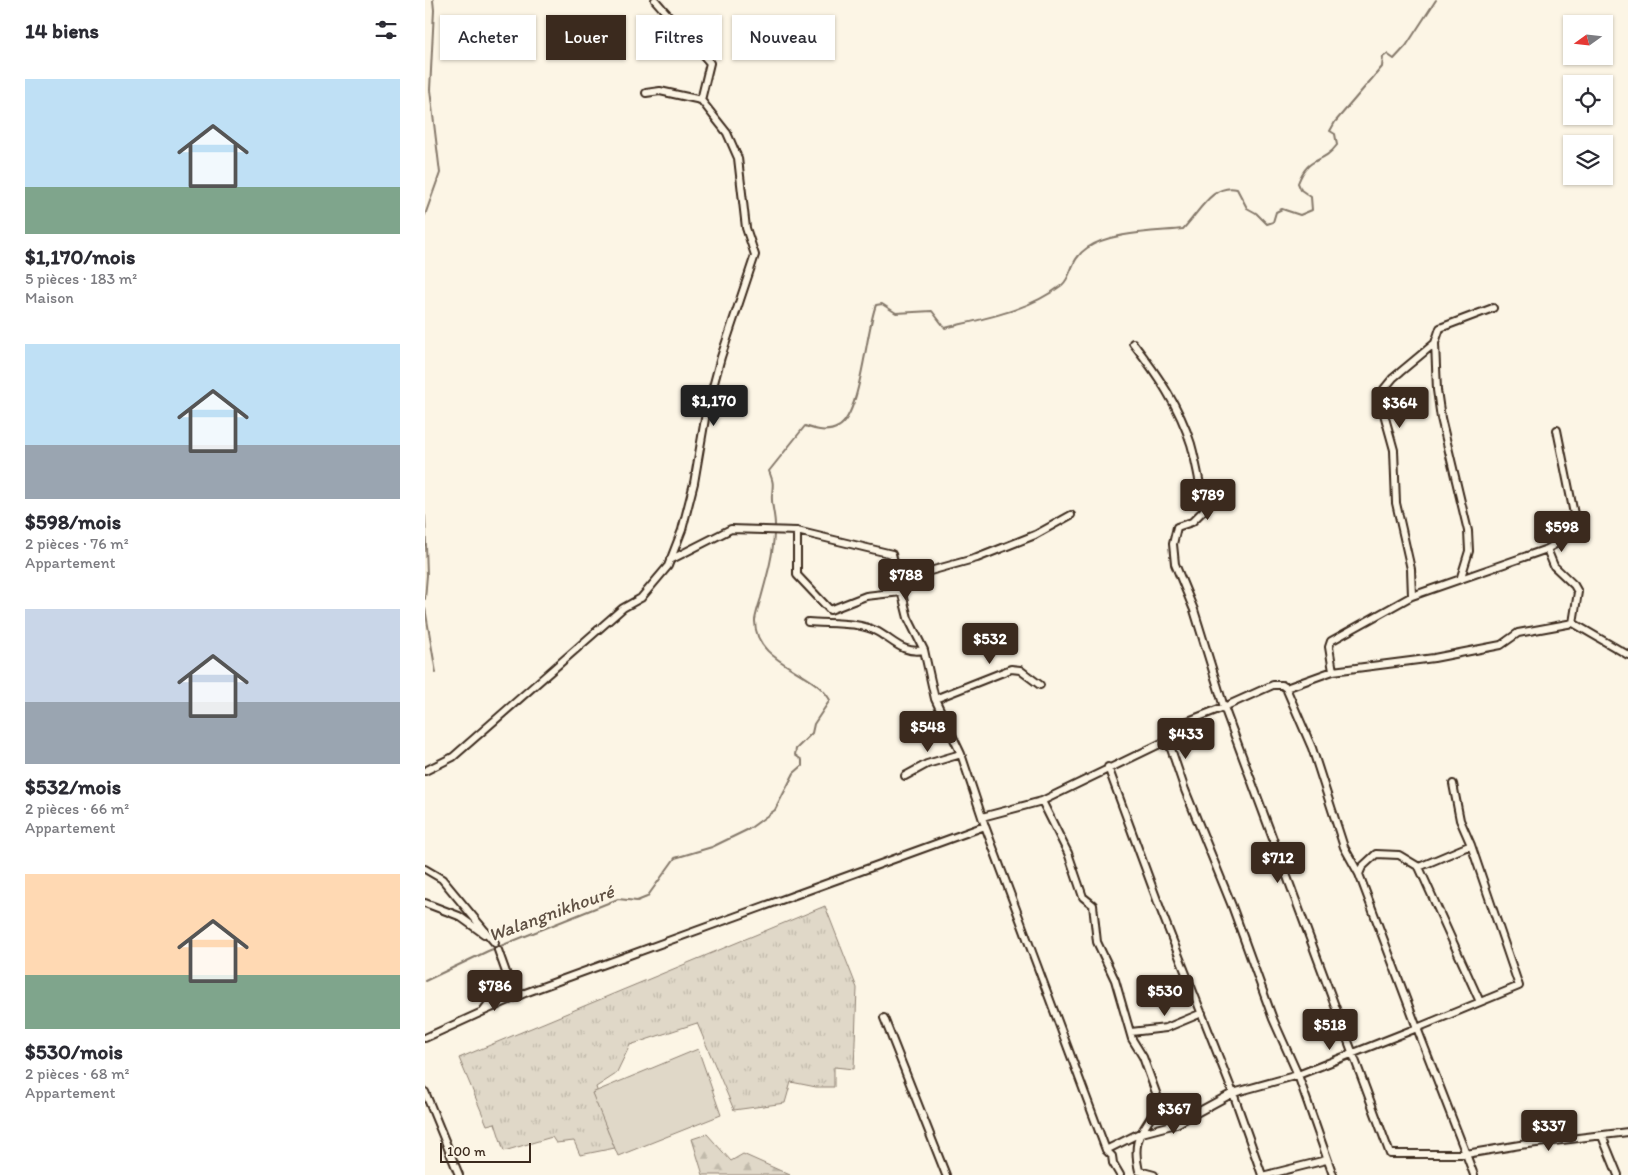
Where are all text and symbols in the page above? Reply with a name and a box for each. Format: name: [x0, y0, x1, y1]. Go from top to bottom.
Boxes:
chip: Acheter: [440, 15, 536, 60]
chip: Louer: [546, 15, 626, 60]
chip: Filtres: [636, 15, 722, 60]
chip: Nouveau: [732, 15, 835, 60]
north arrow: [1563, 15, 1613, 65]
map controls: [1563, 15, 1613, 185]
icon: filters: [372, 16, 400, 44]
text: 14 biens: [25, 18, 99, 43]
button: locate: [1563, 75, 1613, 125]
icon: home: [168, 111, 258, 201]
button: layers: [1563, 135, 1613, 185]
text: $1,170/mois: [25, 244, 135, 269]
text: 5 pièces · 183 m²: [25, 269, 137, 288]
text: Maison: [25, 288, 74, 307]
icon: home: [168, 376, 258, 466]
pin: $1,170: [673, 384, 755, 427]
pin: $364: [1370, 386, 1430, 429]
text: $1,170: [692, 391, 736, 410]
text: $364: [1383, 393, 1417, 412]
pin: $789: [1178, 478, 1238, 521]
text: $789: [1191, 485, 1225, 504]
text: $598/mois: [25, 509, 121, 534]
pin: $598: [1532, 510, 1592, 553]
text: $598: [1545, 517, 1579, 536]
text: 2 pièces · 76 m²: [25, 534, 129, 553]
text: Appartement: [25, 553, 116, 572]
pin: $788: [876, 558, 936, 601]
text: $788: [889, 565, 923, 584]
pin: $532: [960, 622, 1020, 665]
text: $532: [973, 629, 1007, 648]
icon: home: [168, 641, 258, 731]
pin: $548: [898, 710, 958, 753]
text: $548: [911, 717, 945, 736]
pin: $433: [1156, 718, 1216, 760]
text: $433: [1168, 724, 1204, 743]
text: $532/mois: [25, 774, 121, 799]
text: 2 pièces · 66 m²: [25, 799, 129, 818]
text: Appartement: [25, 818, 116, 837]
pin: $712: [1248, 842, 1308, 884]
text: $712: [1262, 848, 1294, 867]
water label: Walangnikhouré: [485, 879, 618, 946]
icon: home: [168, 906, 258, 996]
pin: $786: [465, 970, 525, 1012]
pin: $530: [1135, 974, 1195, 1017]
text: $786: [478, 976, 512, 995]
text: $530: [1147, 981, 1183, 1000]
pin: $518: [1300, 1008, 1360, 1051]
text: $518: [1314, 1015, 1346, 1034]
text: $530/mois: [25, 1039, 123, 1064]
text: 2 pièces · 68 m²: [25, 1064, 130, 1083]
text: Appartement: [25, 1083, 116, 1102]
pin: $367: [1144, 1092, 1204, 1135]
text: $367: [1157, 1099, 1191, 1118]
pin: $337: [1519, 1110, 1579, 1152]
text: $337: [1532, 1116, 1566, 1135]
scale bar: [440, 1140, 531, 1163]
text: 100 m: [447, 1143, 486, 1160]

